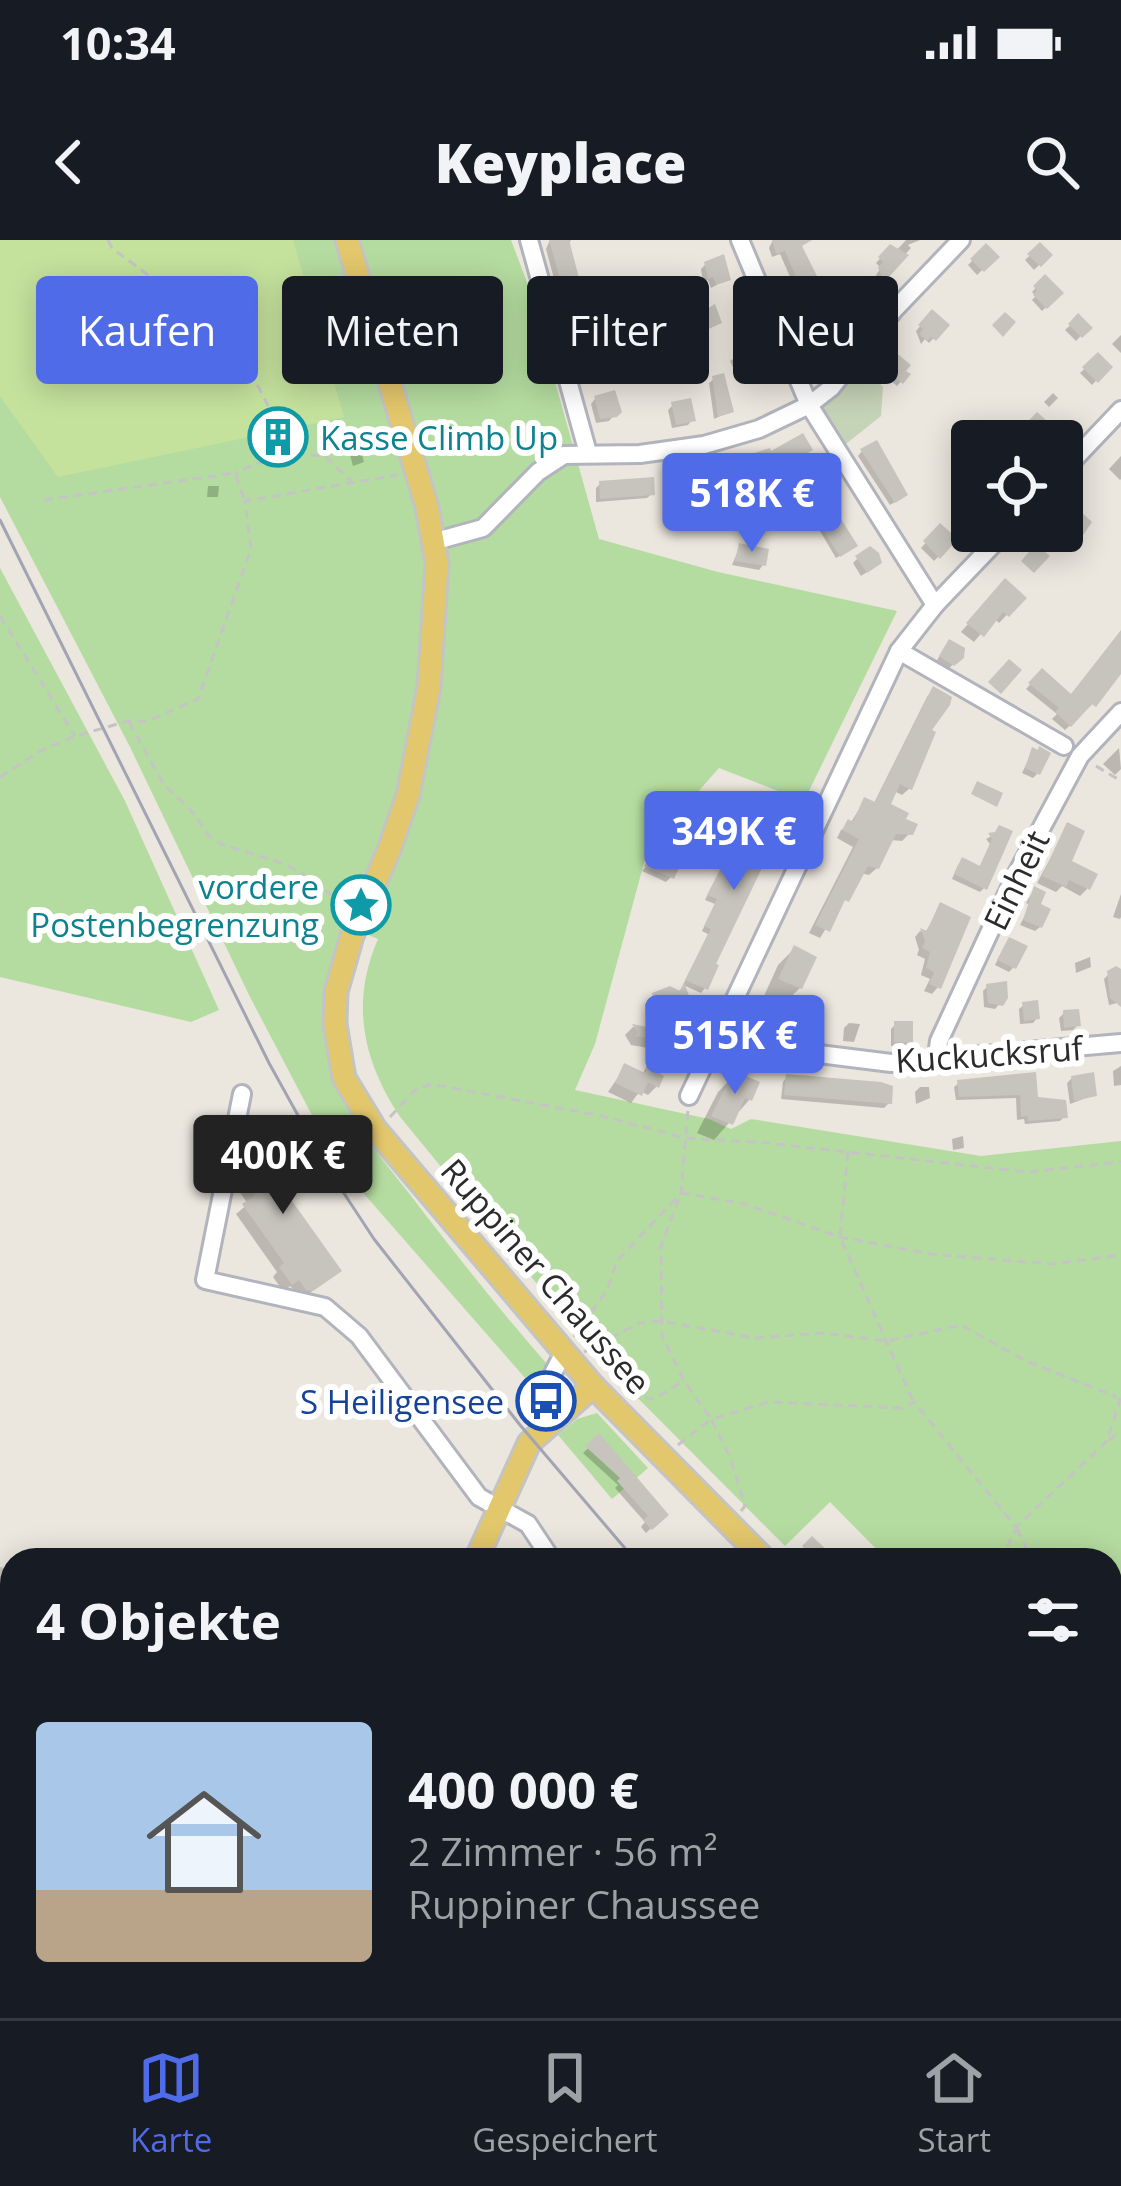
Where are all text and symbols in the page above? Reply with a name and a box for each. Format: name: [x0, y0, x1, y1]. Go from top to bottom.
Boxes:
text: 10:34: [60, 12, 176, 73]
text: Keyplace: [435, 125, 686, 199]
icon: back: [36, 129, 102, 195]
icon: search: [1019, 129, 1085, 195]
chip: Kaufen: [36, 276, 258, 384]
chip: Mieten: [282, 276, 503, 384]
chip: Filter: [527, 276, 709, 384]
chip: Neu: [733, 276, 898, 384]
building icon: Kasse Climb Up: [247, 406, 309, 468]
place label: Kasse Climb Up: [320, 415, 558, 460]
map controls: [951, 420, 1083, 552]
button: locate: [951, 420, 1083, 552]
pin: 518K €: [654, 453, 850, 555]
text: 518K €: [689, 465, 815, 518]
pin: 349K €: [636, 791, 832, 893]
text: 349K €: [671, 803, 797, 856]
street label: Einheit: [973, 823, 1059, 937]
place label: vordere Postenbegrenzung: [30, 864, 319, 947]
place icon: vordere Postenbegrenzung: [330, 874, 392, 936]
pin: 515K €: [637, 995, 833, 1097]
text: 515K €: [672, 1007, 798, 1060]
street label: Kuckucksruf: [894, 1025, 1086, 1083]
pin: 400K €: [185, 1115, 381, 1217]
text: 400K €: [220, 1127, 346, 1180]
street label: Ruppiner Chaussee: [431, 1149, 661, 1403]
bus stop icon: S Heiligensee: [515, 1370, 577, 1432]
place label: S Heiligensee: [300, 1379, 504, 1424]
text: 4 Objekte: [36, 1585, 281, 1655]
icon: filters: [1020, 1587, 1086, 1653]
text: 400 000 €: [408, 1754, 639, 1824]
icon: home: [132, 1770, 276, 1914]
text: 2 Zimmer · 56 m²: [408, 1824, 718, 1877]
text: Ruppiner Chaussee: [408, 1877, 761, 1930]
tab: Karte: [130, 2045, 212, 2162]
tab: Gespeichert: [472, 2045, 657, 2162]
tab: Start: [918, 2045, 991, 2162]

